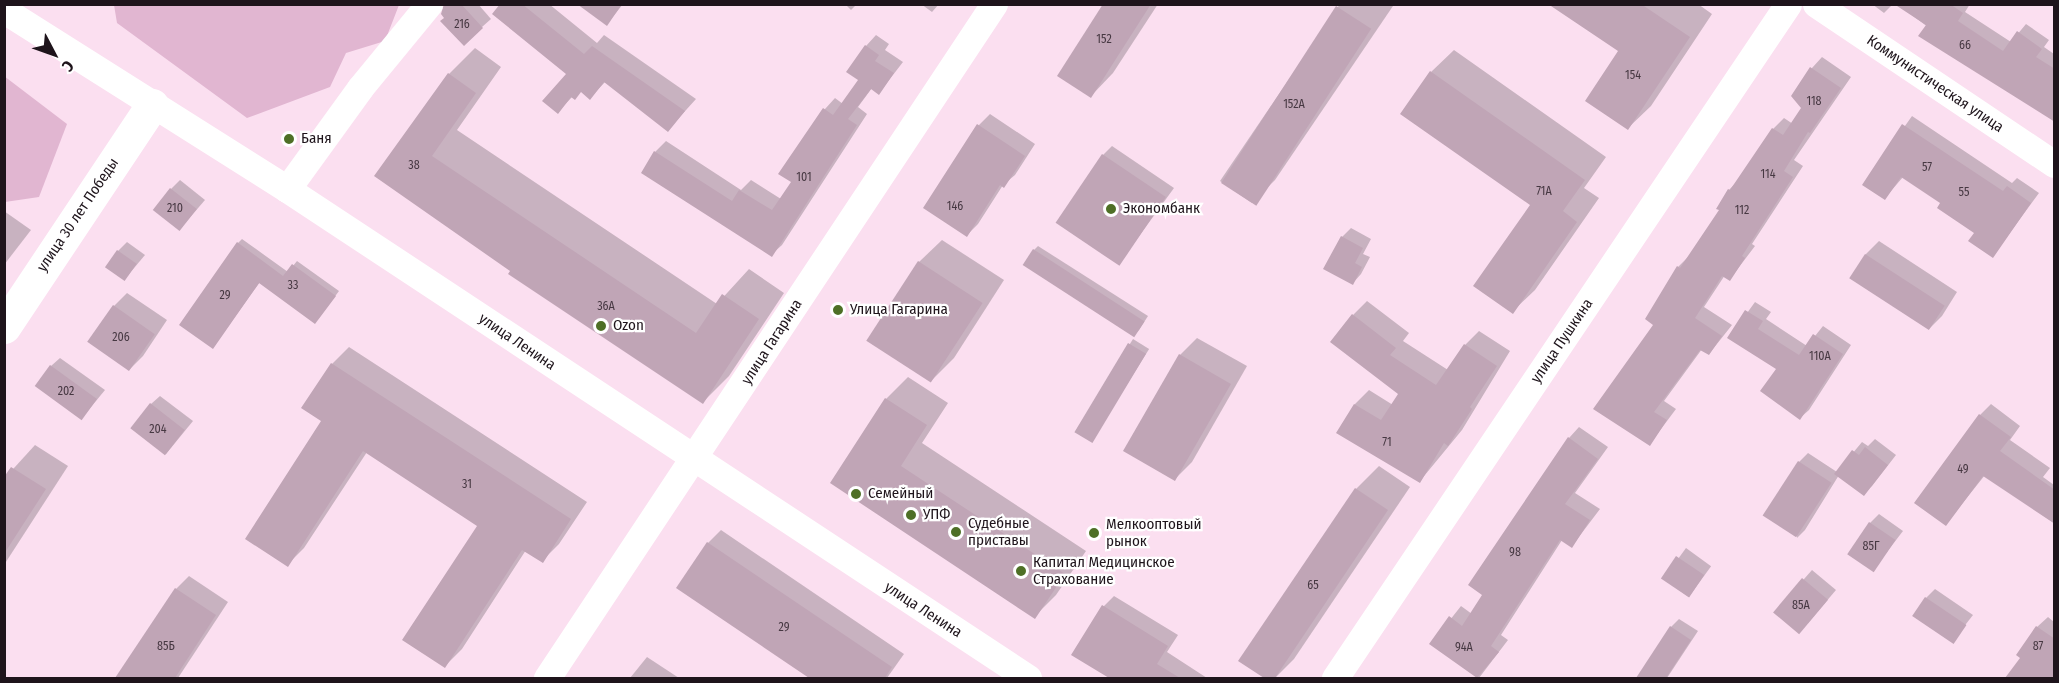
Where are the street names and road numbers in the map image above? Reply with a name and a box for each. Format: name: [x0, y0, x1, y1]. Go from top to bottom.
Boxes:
street label: Коммунистическая улица: [1863, 31, 2007, 137]
street label: улица 30 лет Победы: [33, 155, 123, 275]
street label: улица Пушкина: [1527, 295, 1597, 387]
street label: улица Гагарина: [738, 296, 806, 388]
street label: улица Ленина: [475, 310, 559, 374]
street label: улица Ленина: [881, 578, 965, 642]

